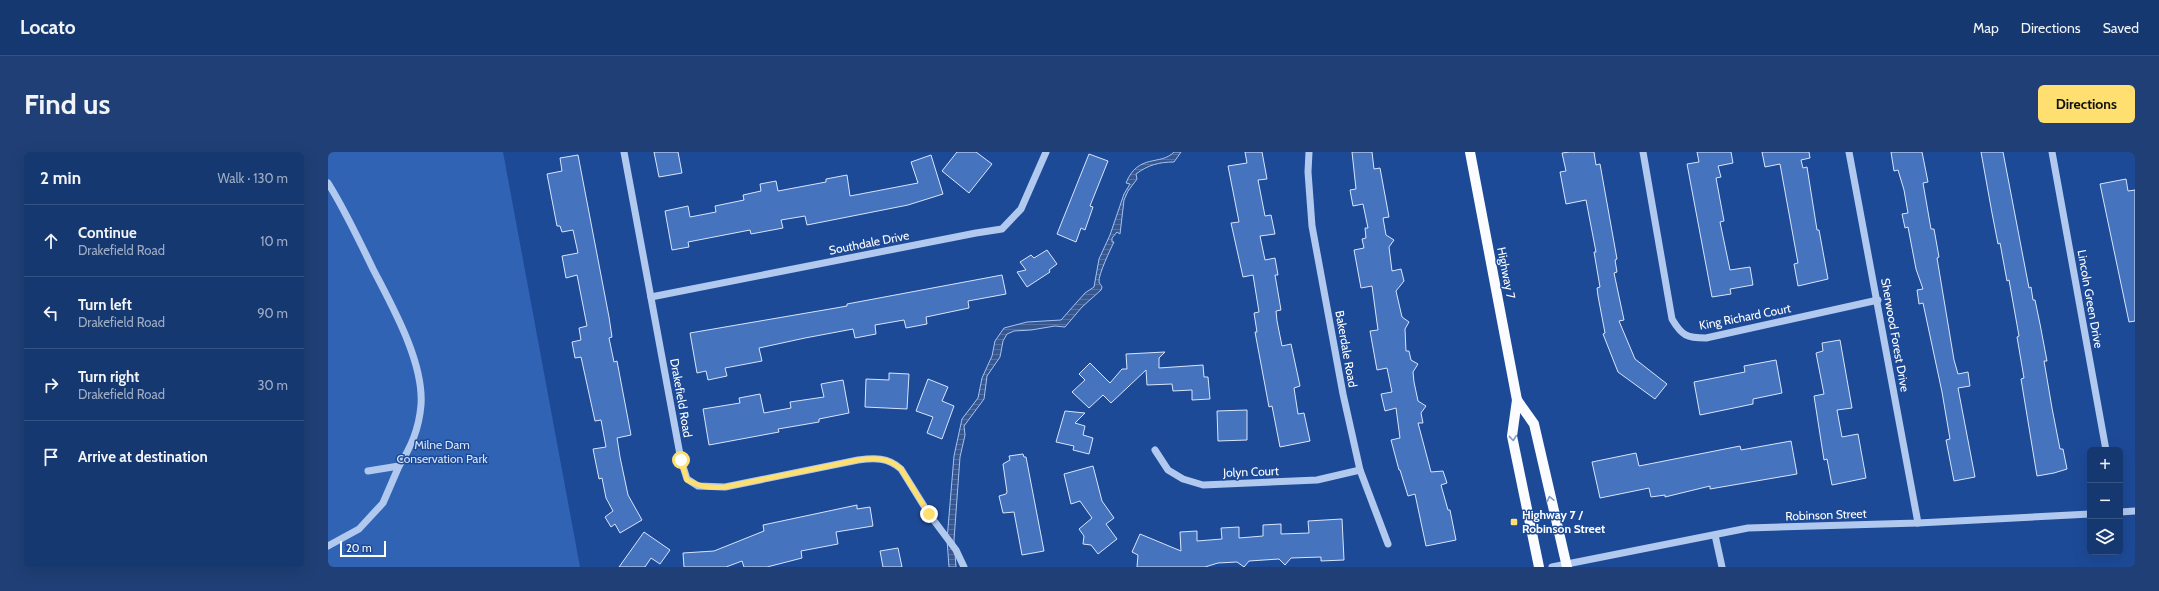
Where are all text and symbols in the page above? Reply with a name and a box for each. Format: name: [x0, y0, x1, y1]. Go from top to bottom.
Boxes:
text: Locato: [20, 16, 76, 39]
text: Map: [1973, 19, 1999, 37]
text: Directions: [2021, 19, 2081, 37]
text: Saved: [2103, 19, 2139, 37]
button: Directions: [2038, 85, 2135, 123]
text: Find us: [24, 87, 110, 121]
text: 2 min: [40, 168, 81, 188]
text: Walk · 130 m: [217, 170, 288, 186]
text: Continue: [78, 224, 137, 242]
street label: Southdale Drive: [828, 227, 910, 258]
icon: ahead: [40, 230, 62, 252]
text: 10 m: [260, 233, 288, 249]
text: Drakefield Road: [78, 242, 165, 258]
street label: Highway 7: [1494, 246, 1519, 300]
street label: Lincoln Green Drive: [2074, 249, 2107, 349]
street label: Sherwood Forest Drive: [1878, 277, 1913, 393]
text: Turn left: [78, 296, 132, 314]
street label: King Richard Court: [1698, 300, 1792, 333]
icon: left: [40, 302, 62, 324]
text: 90 m: [257, 305, 288, 321]
street label: Bakerdale Road: [1332, 309, 1361, 389]
text: Drakefield Road: [78, 314, 165, 330]
street label: Drakefield Road: [667, 357, 696, 439]
text: Turn right: [78, 368, 139, 386]
icon: right: [40, 374, 62, 396]
text: 30 m: [258, 377, 288, 393]
text: Drakefield Road: [78, 386, 165, 402]
one-way arrow: [1508, 435, 1517, 441]
park label: Milne Dam Conservation Park: [396, 437, 488, 466]
icon: arrive: [40, 446, 62, 468]
map controls: [2087, 447, 2123, 555]
button: +: [2087, 447, 2123, 483]
text: Arrive at destination: [78, 448, 208, 466]
route start: [672, 451, 690, 469]
street label: Jolyn Court: [1222, 463, 1279, 480]
button: −: [2087, 483, 2123, 519]
one-way arrow: [1547, 496, 1555, 502]
route end: [920, 505, 938, 523]
street label: Robinson Street: [1785, 506, 1867, 523]
place label: Highway 7 / Robinson Street: [1522, 507, 1605, 536]
marker: Highway 7 / Robinson Street: [1509, 517, 1519, 527]
button: layers: [2087, 519, 2123, 555]
scale bar: [340, 539, 386, 558]
text: 20 m: [346, 541, 372, 555]

